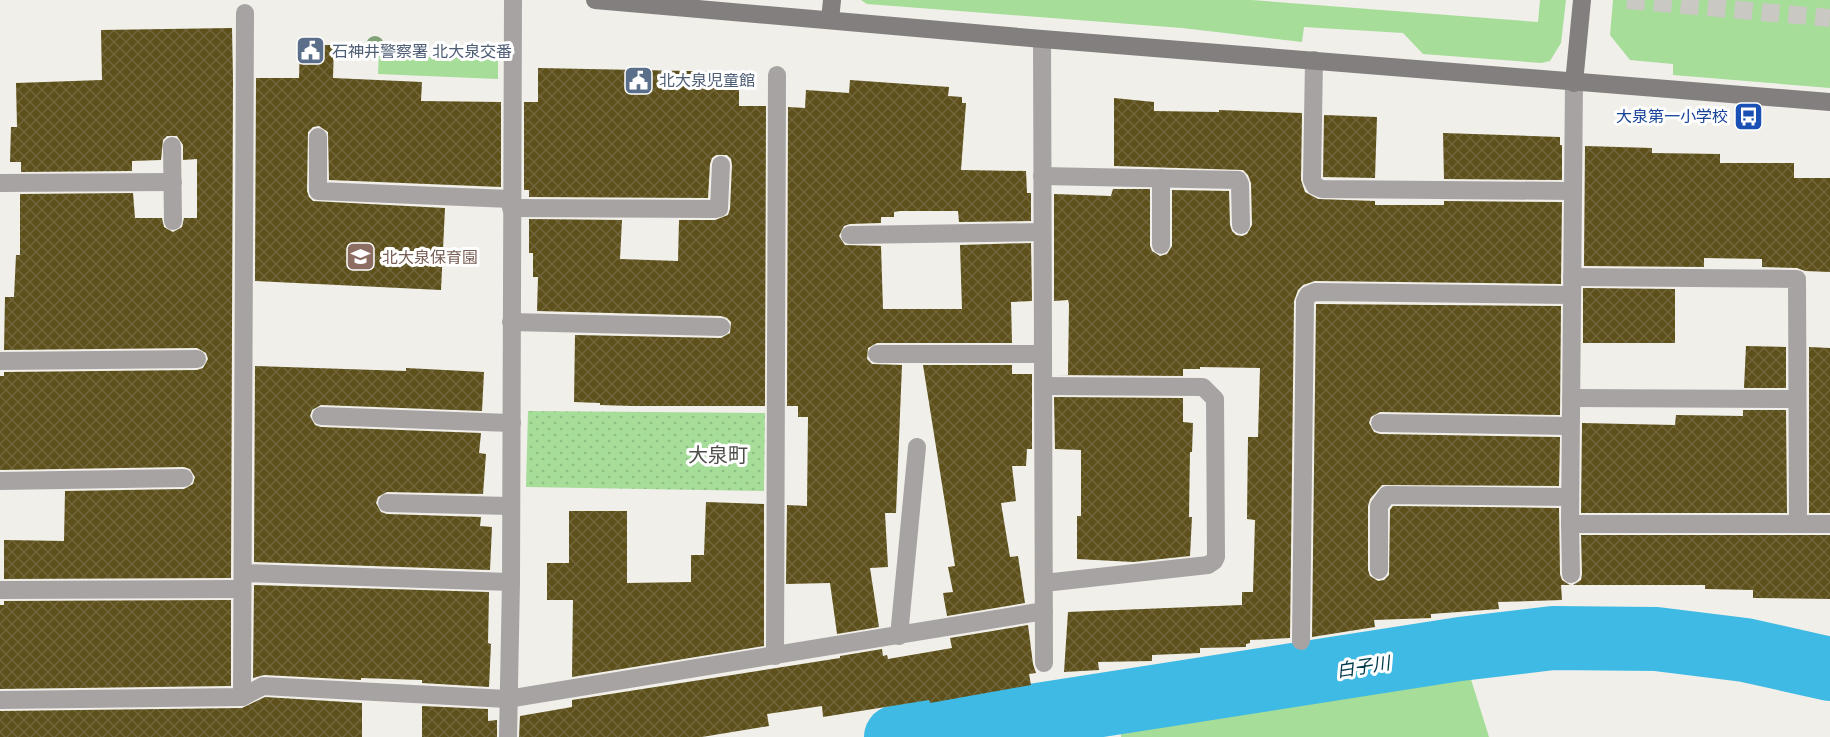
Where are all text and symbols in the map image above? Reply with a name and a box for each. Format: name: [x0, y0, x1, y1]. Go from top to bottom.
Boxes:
public building icon: 石神井警察署 北大泉交番: [295, 35, 327, 67]
place label: 石神井警察署 北大泉交番: [332, 40, 512, 62]
public building icon: 北大泉児童館: [622, 64, 654, 96]
place label: 北大泉児童館: [659, 69, 755, 91]
bus stop icon: 大泉第一小学校: [1733, 100, 1765, 132]
place label: 大泉第一小学校: [1616, 105, 1728, 127]
school or university icon: 北大泉保育園: [345, 241, 377, 273]
place label: 北大泉保育園: [382, 246, 478, 268]
district label: 大泉町: [688, 441, 748, 468]
water label: 白子川: [1334, 650, 1394, 682]

